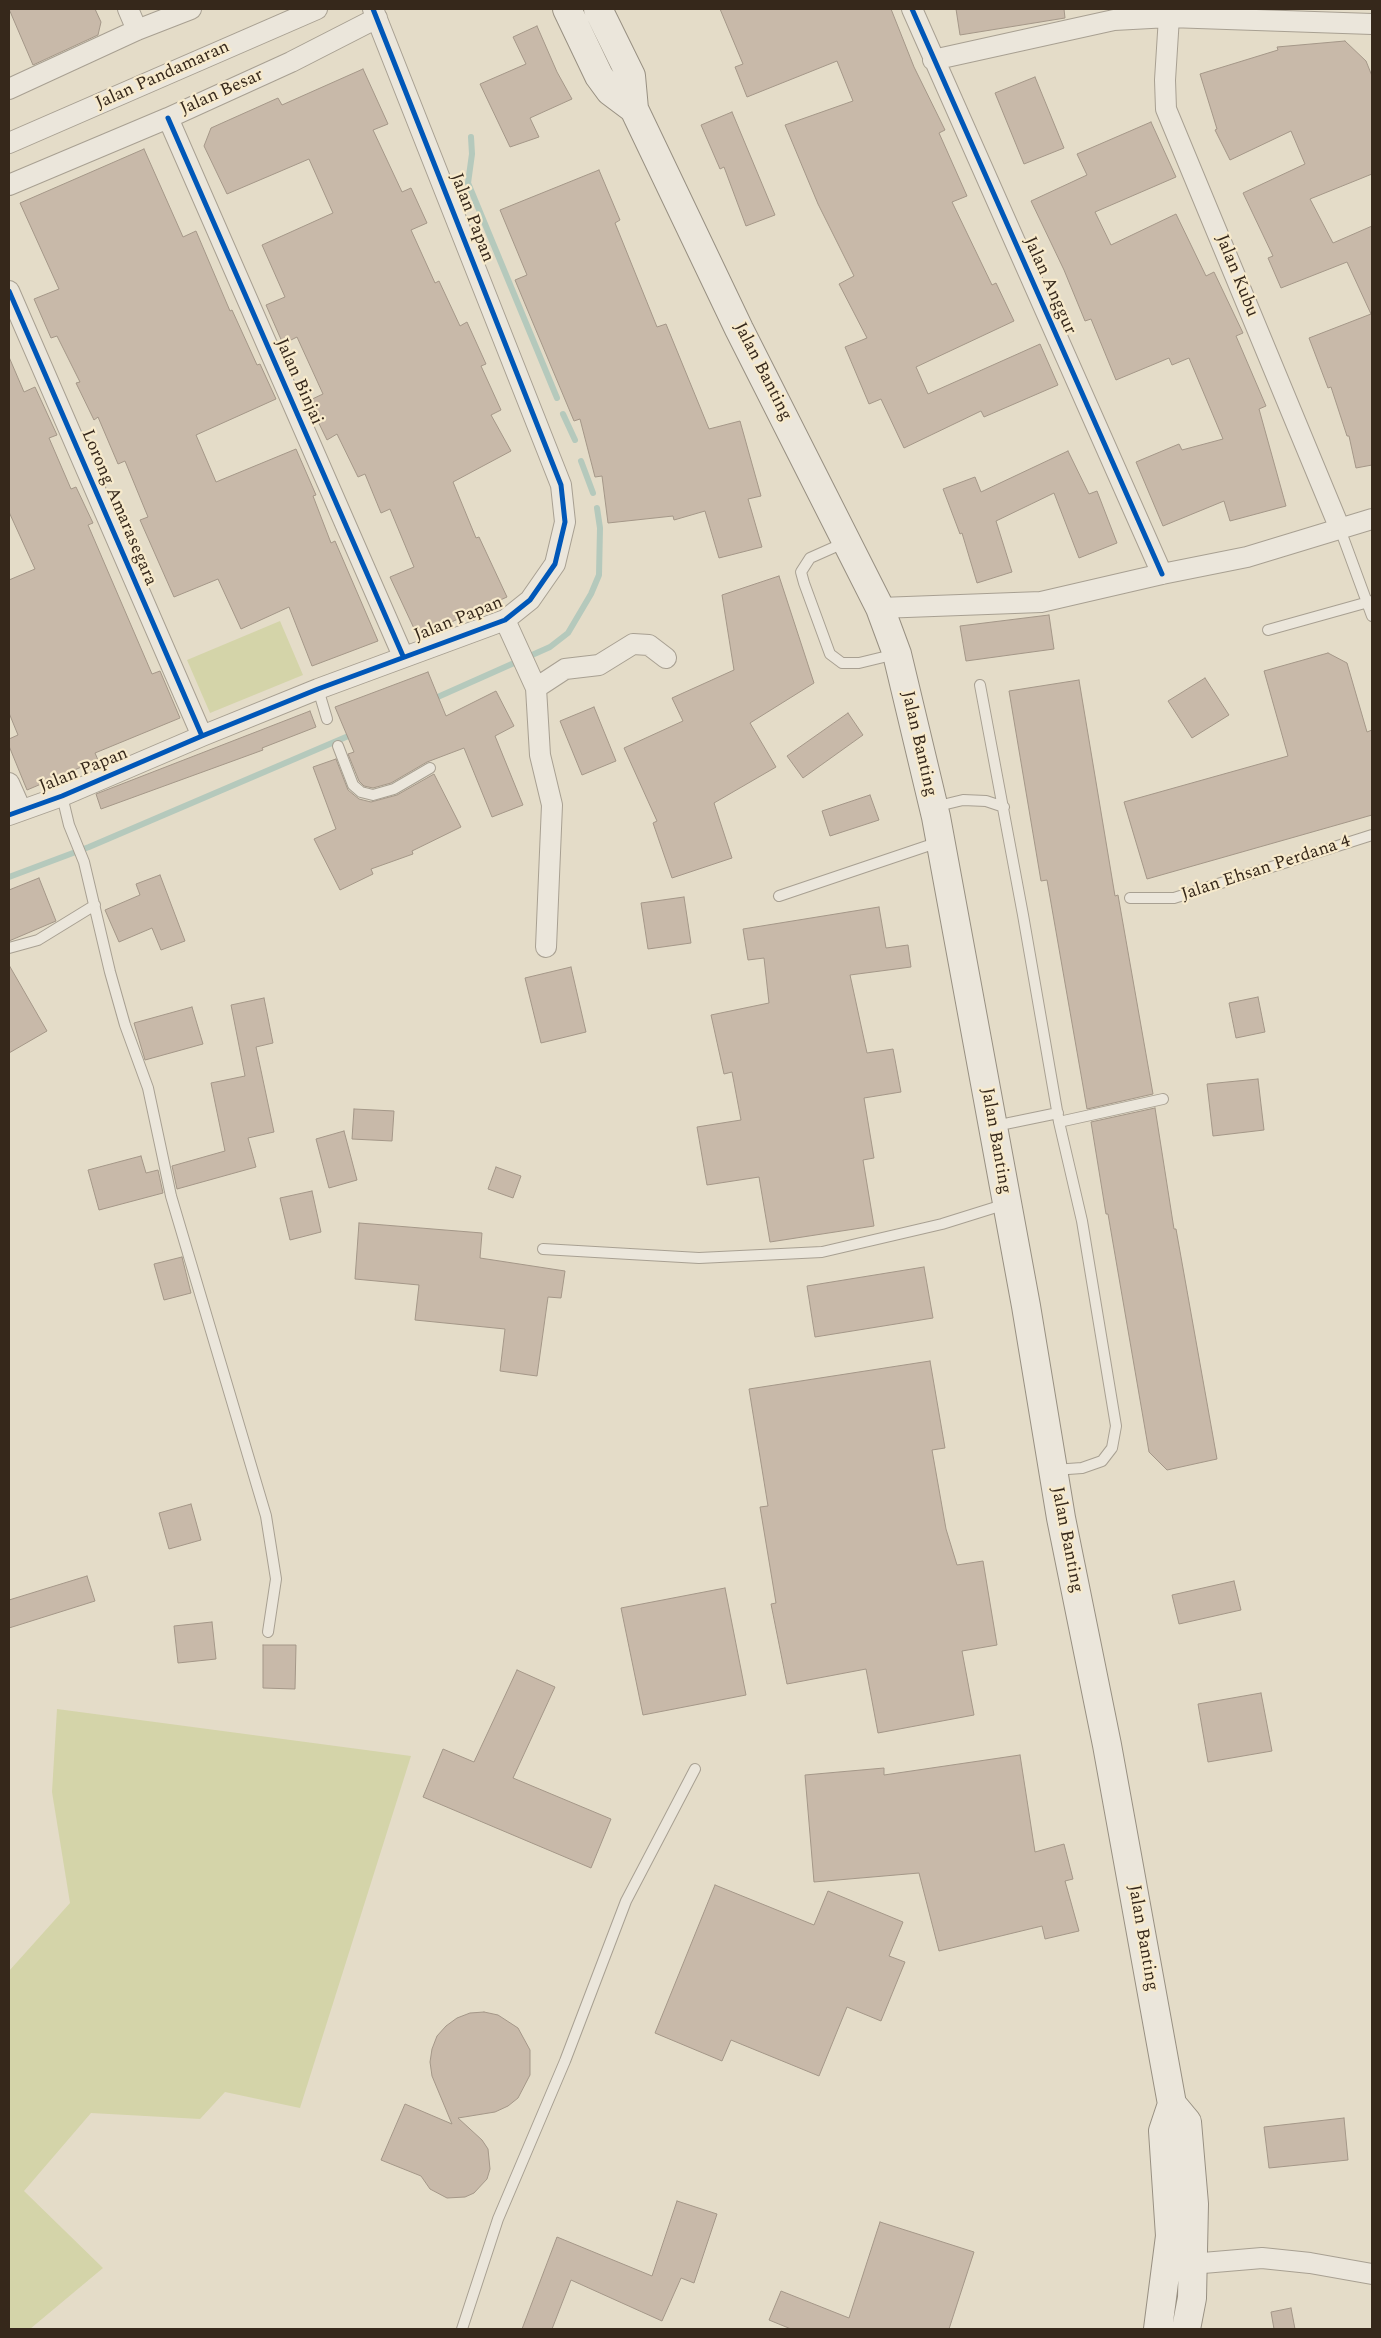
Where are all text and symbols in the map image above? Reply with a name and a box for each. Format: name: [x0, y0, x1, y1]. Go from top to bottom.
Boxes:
street label: Jalan Pandamaran: [93, 37, 233, 115]
street label: Jalan Besar: [177, 65, 267, 121]
street label: Jalan Papan: [444, 170, 498, 266]
street label: Jalan Kubu: [1210, 232, 1262, 320]
street label: Jalan Anggur: [1018, 234, 1080, 338]
street label: Jalan Banting: [728, 319, 796, 425]
street label: Jalan Binjai: [269, 335, 327, 429]
street label: Lorong Amarasegara: [75, 427, 161, 589]
street label: Jalan Papan: [411, 592, 507, 648]
street label: Jalan Banting: [895, 689, 941, 799]
street label: Jalan Papan: [36, 743, 132, 799]
street label: Jalan Ehsan Perdana 4: [1179, 831, 1353, 907]
street label: Jalan Banting: [975, 1086, 1015, 1196]
street label: Jalan Banting: [1045, 1485, 1087, 1595]
street label: Jalan Banting: [1122, 1883, 1162, 1993]

